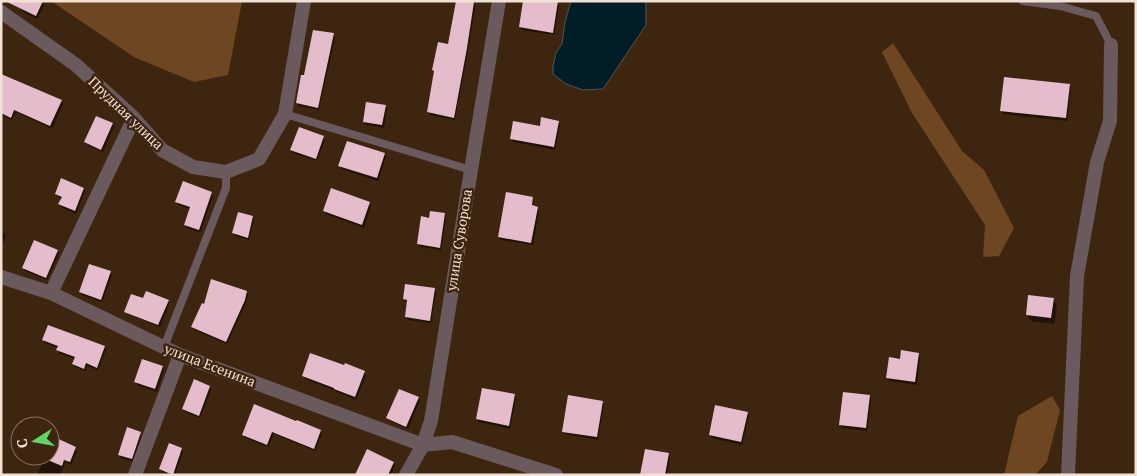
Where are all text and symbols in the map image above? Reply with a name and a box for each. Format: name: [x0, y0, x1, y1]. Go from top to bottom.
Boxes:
street label: Прудная улица: [85, 72, 168, 153]
street label: улица Суворова: [441, 188, 476, 293]
street label: улица Есенина: [161, 338, 259, 391]
north arrow: [10, 416, 60, 466]
text: С: [12, 437, 32, 450]

